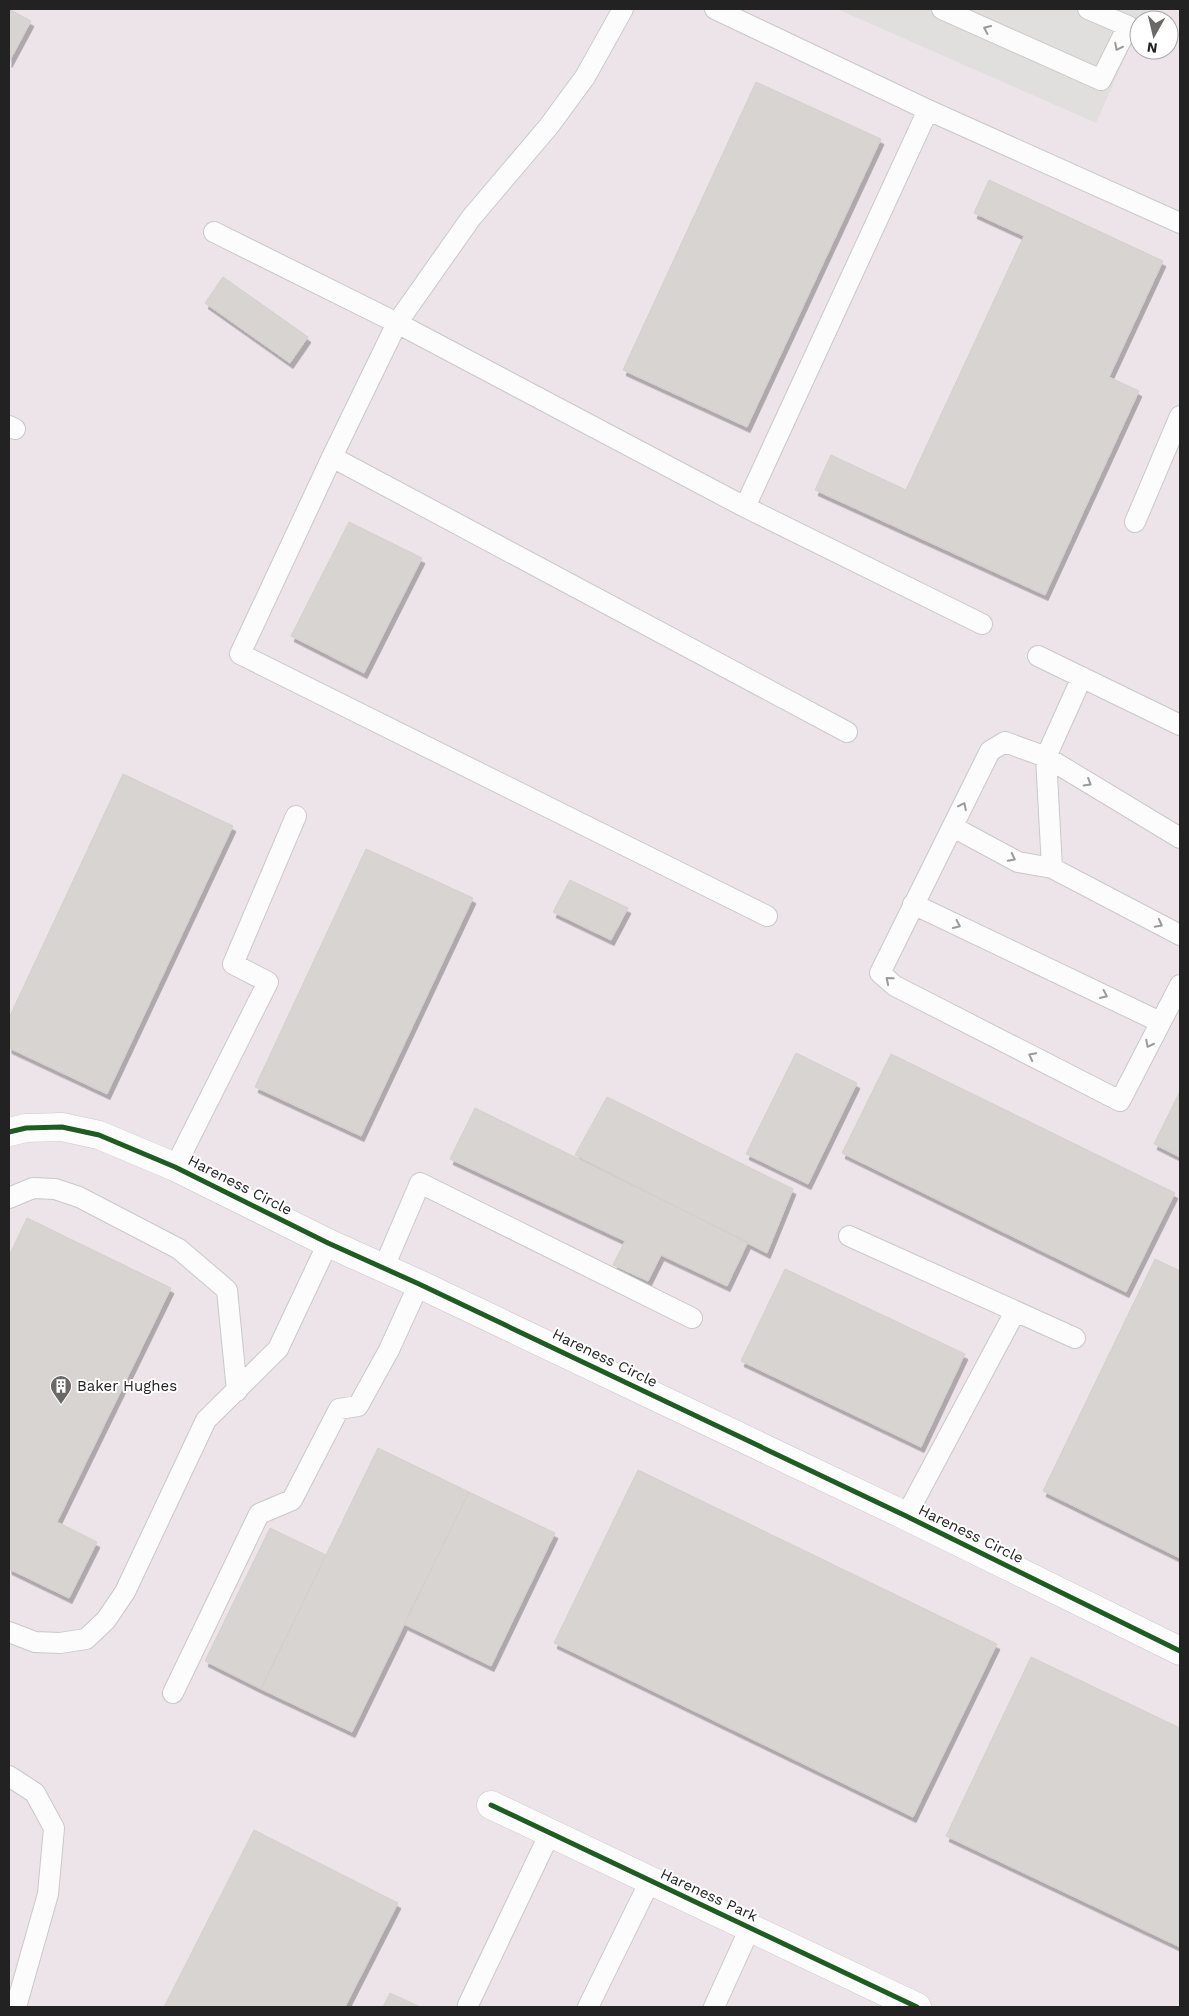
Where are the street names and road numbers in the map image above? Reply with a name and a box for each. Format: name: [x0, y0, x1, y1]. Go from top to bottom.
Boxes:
street label: Hareness Circle: [185, 1151, 295, 1219]
street label: Hareness Circle: [550, 1325, 660, 1391]
street label: Hareness Circle: [916, 1501, 1026, 1567]
street label: Hareness Park: [658, 1865, 761, 1926]

